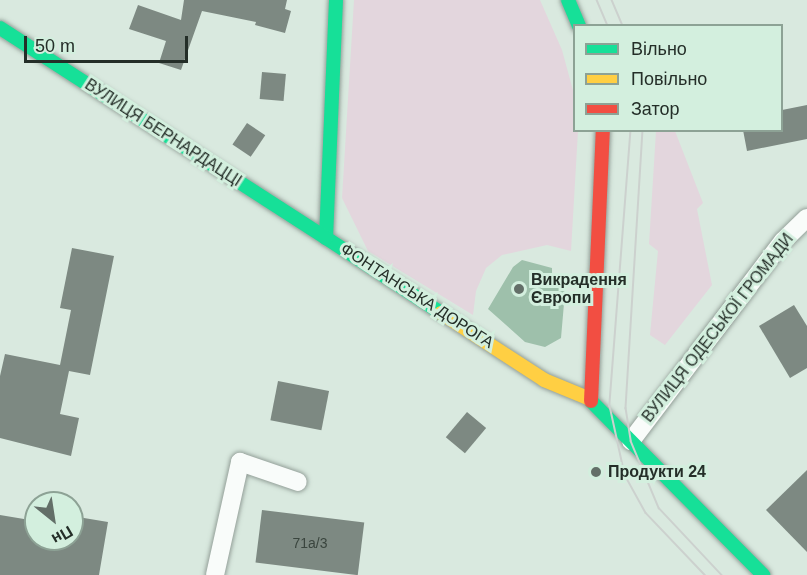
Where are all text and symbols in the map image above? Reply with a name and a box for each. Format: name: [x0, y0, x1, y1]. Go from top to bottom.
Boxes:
scale bar: [27, 24, 190, 62]
legend: [573, 24, 783, 132]
text: 50 m: [35, 36, 75, 56]
text: Вільно: [631, 39, 687, 59]
text: Повільно: [631, 69, 707, 89]
street label: ВУЛИЦЯ БЕРНАРДАЦЦІ: [81, 75, 245, 191]
text: Затор: [631, 99, 680, 119]
street label: ВУЛИЦЯ ОДЕСЬКОЇ ГРОМАДИ: [638, 230, 798, 426]
street label: ФОНТАНСЬКА ДОРОГА: [337, 239, 497, 353]
place label: Викрадення Європи: [531, 270, 627, 308]
marker: Викрадення Європи: [512, 282, 526, 296]
place label: Продукти 24: [608, 462, 706, 482]
marker: Продукти 24: [589, 465, 603, 479]
north arrow: [24, 491, 84, 551]
text: Пн: [49, 523, 76, 548]
house number: 71а/3: [292, 535, 328, 551]

